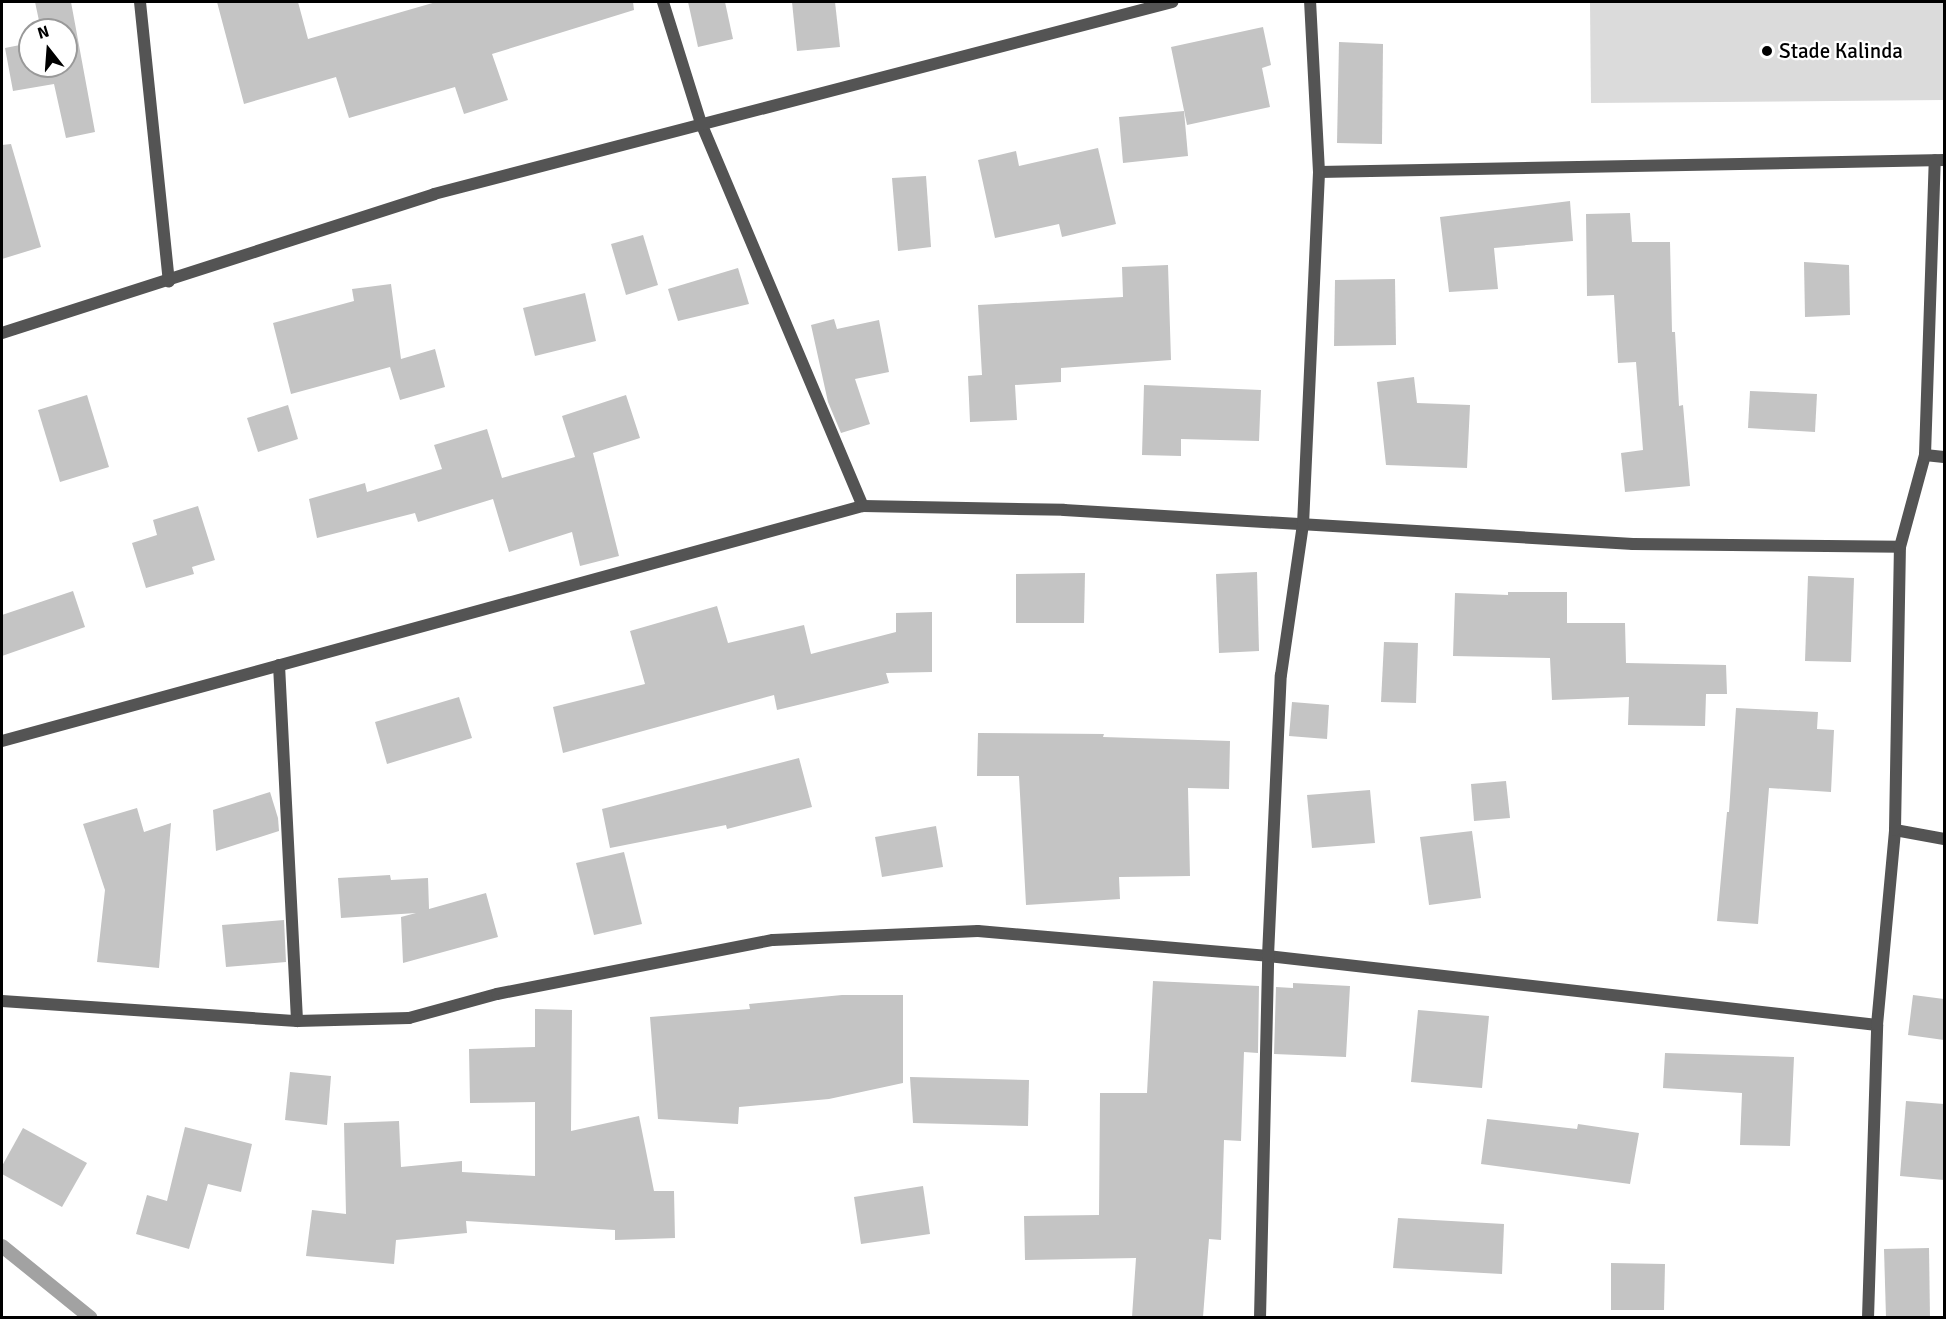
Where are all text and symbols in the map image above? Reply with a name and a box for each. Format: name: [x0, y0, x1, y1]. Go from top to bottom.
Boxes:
north arrow: [18, 18, 78, 78]
text: N: [35, 22, 52, 44]
place label: Stade Kalinda: [1779, 38, 1903, 64]
marker: Stade Kalinda: [1760, 44, 1774, 58]

